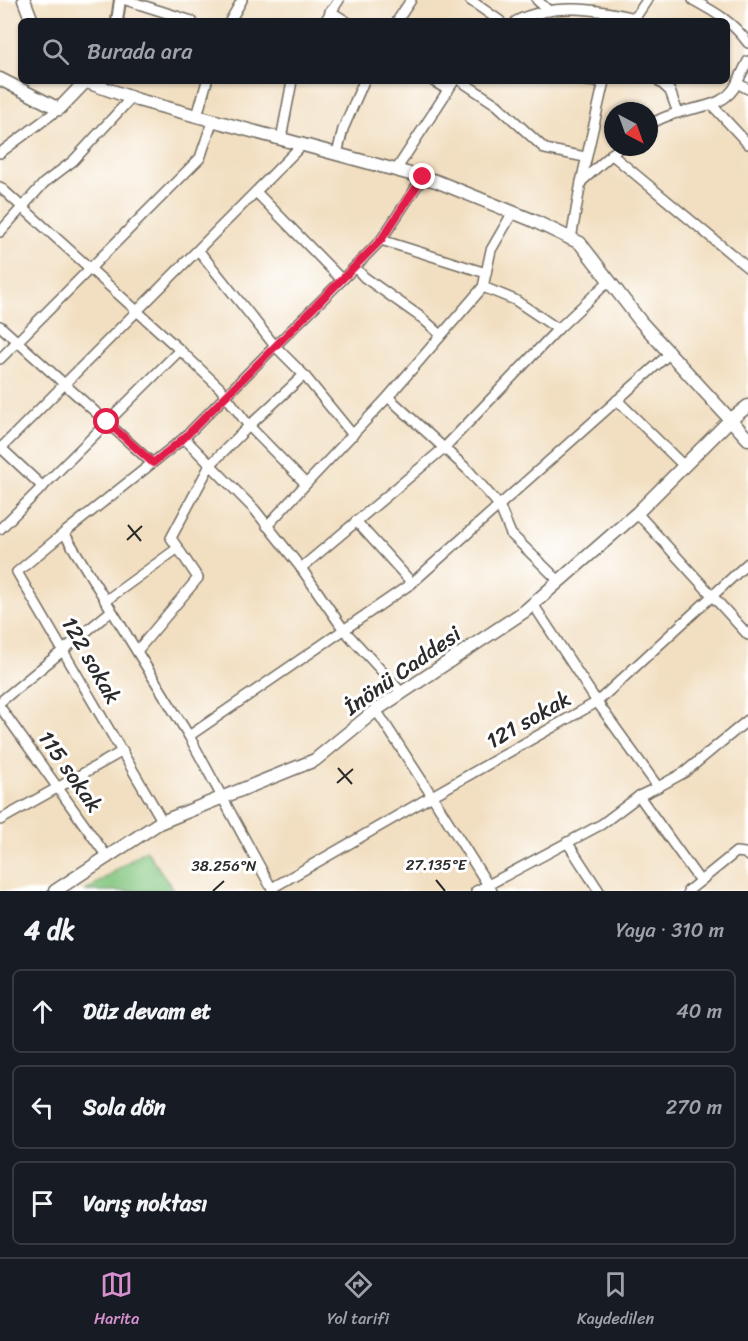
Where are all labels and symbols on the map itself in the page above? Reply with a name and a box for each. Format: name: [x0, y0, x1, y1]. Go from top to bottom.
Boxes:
north arrow: [604, 102, 658, 156]
route end: [409, 163, 435, 189]
route start: [93, 408, 119, 434]
street label: 122 sokak: [51, 609, 133, 712]
street label: İnönü Caddesi: [334, 615, 470, 726]
street label: 121 sokak: [478, 679, 578, 760]
street label: 115 sokak: [28, 722, 113, 821]
text: 27.135°E: [406, 852, 468, 878]
text: 38.256°N: [192, 853, 257, 879]

